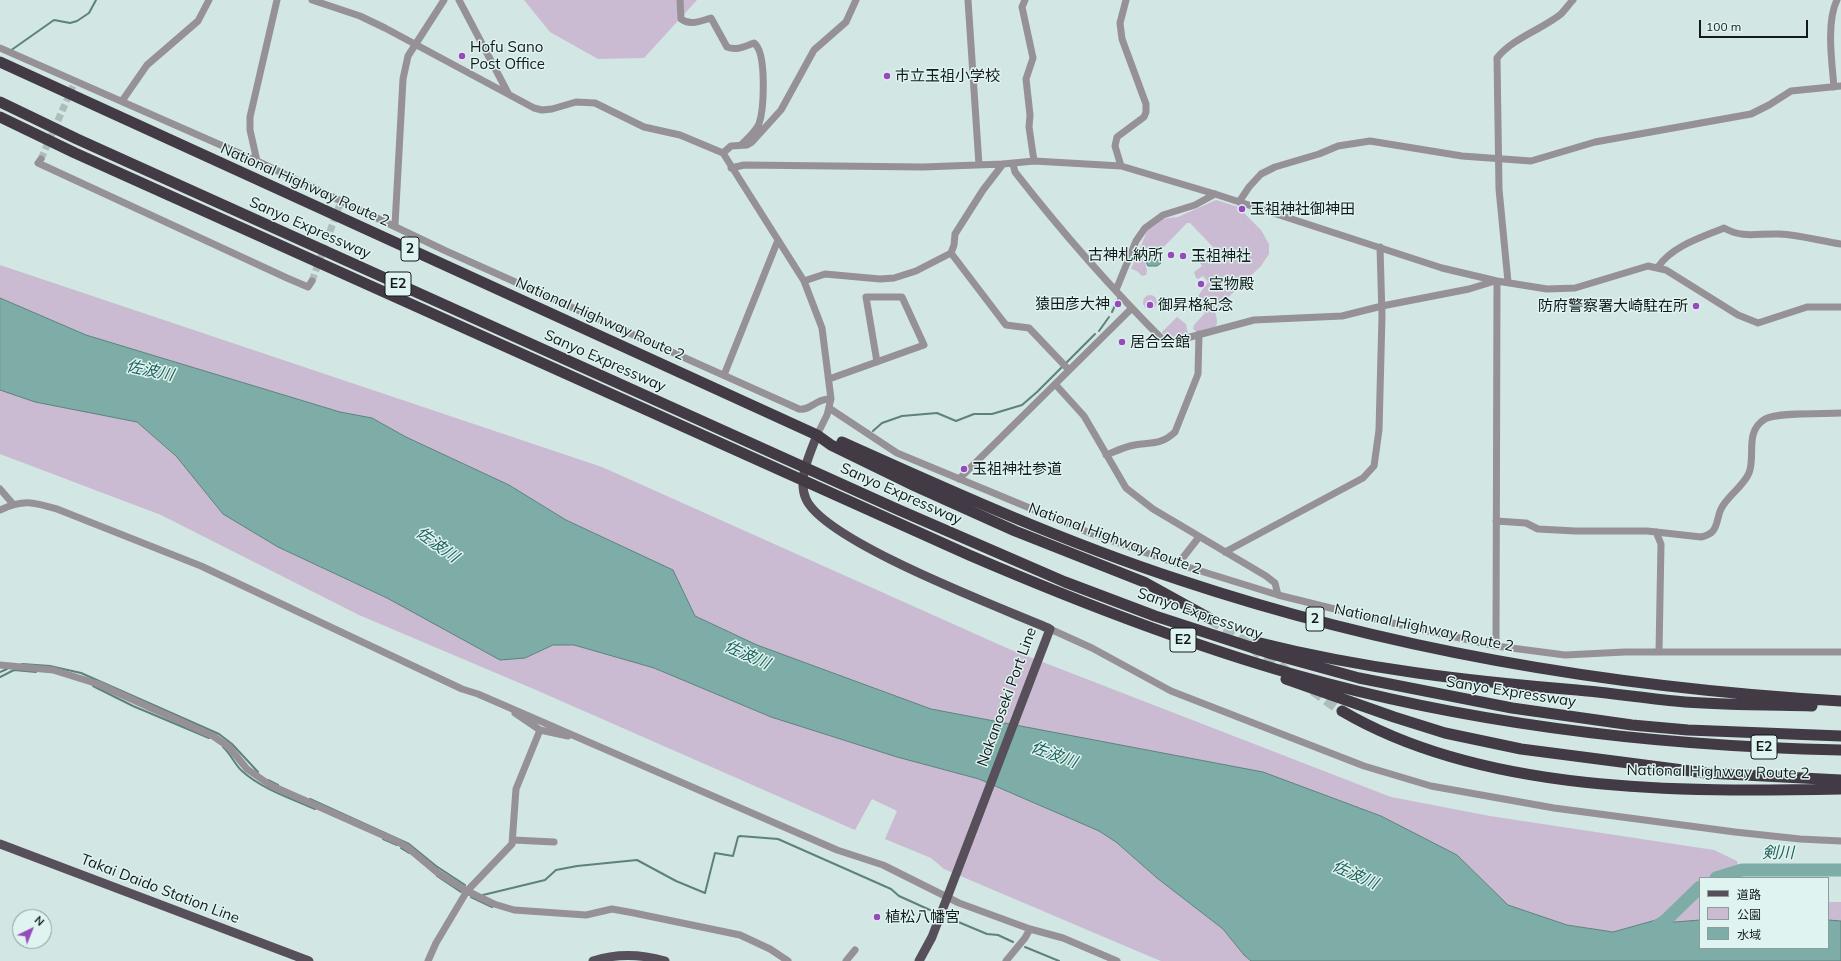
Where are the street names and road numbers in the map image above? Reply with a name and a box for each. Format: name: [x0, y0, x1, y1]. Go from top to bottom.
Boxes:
street label: National Highway Route 2: [218, 140, 392, 230]
street label: Sanyo Expressway: [246, 193, 374, 263]
road number: 2: [401, 237, 419, 261]
road number: E2: [385, 272, 411, 296]
street label: National Highway Route 2: [513, 274, 687, 364]
street label: Sanyo Expressway: [541, 326, 669, 396]
street label: Sanyo Expressway: [837, 459, 965, 529]
street label: National Highway Route 2: [1026, 499, 1204, 579]
street label: Sanyo Expressway: [1135, 584, 1265, 644]
street label: National Highway Route 2: [1333, 600, 1515, 656]
road number: 2: [1306, 607, 1324, 631]
street label: Nakanoseki Port Line: [973, 625, 1041, 769]
road number: E2: [1170, 628, 1196, 652]
street label: Sanyo Expressway: [1445, 673, 1577, 711]
road number: E2: [1751, 735, 1777, 759]
street label: National Highway Route 2: [1626, 761, 1810, 783]
street label: Takai Daido Station Line: [78, 850, 242, 928]

